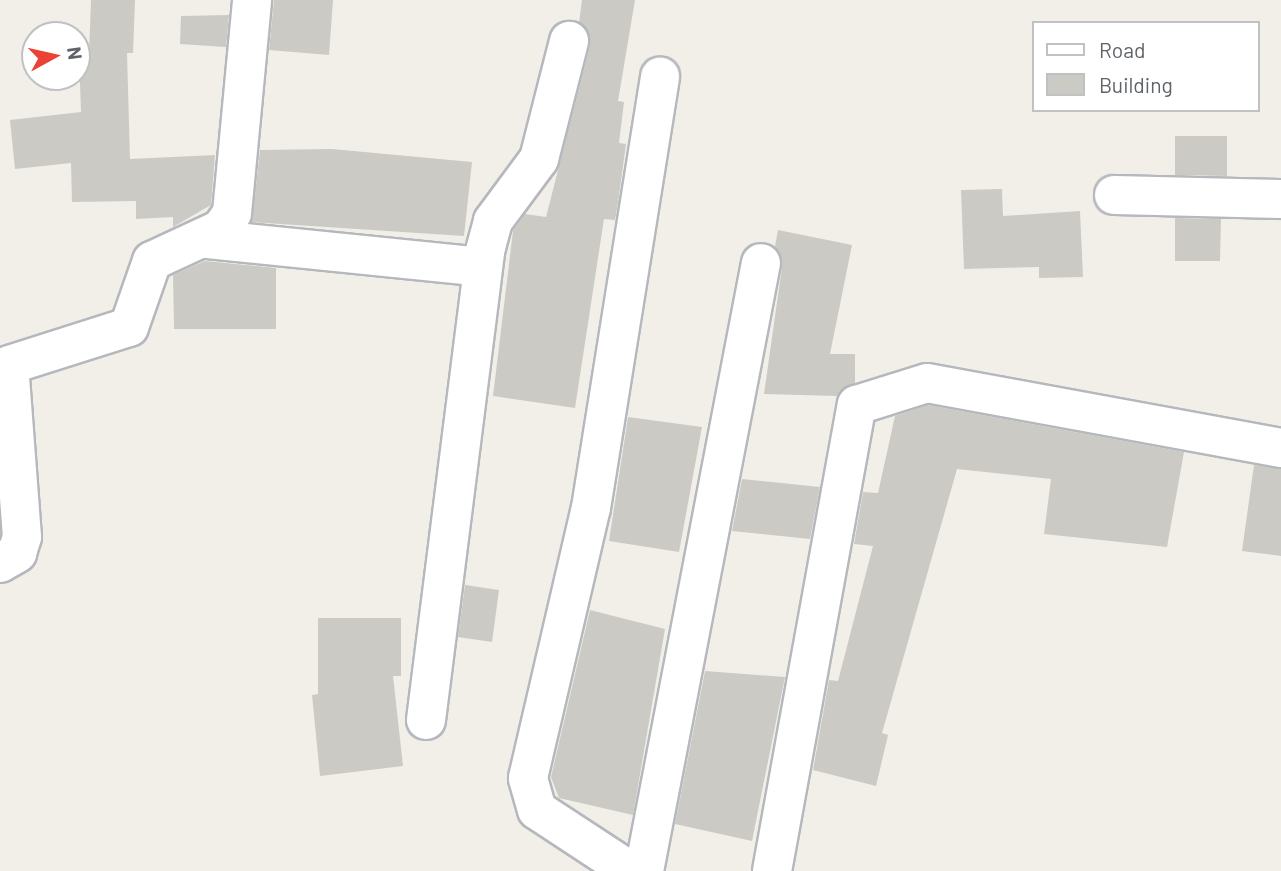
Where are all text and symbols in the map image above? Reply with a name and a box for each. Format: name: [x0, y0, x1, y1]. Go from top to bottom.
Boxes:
north arrow: [21, 21, 91, 91]
legend: [1032, 21, 1260, 112]
text: Road: [1099, 37, 1145, 62]
text: N: [63, 45, 88, 61]
text: Building: [1099, 72, 1173, 97]

